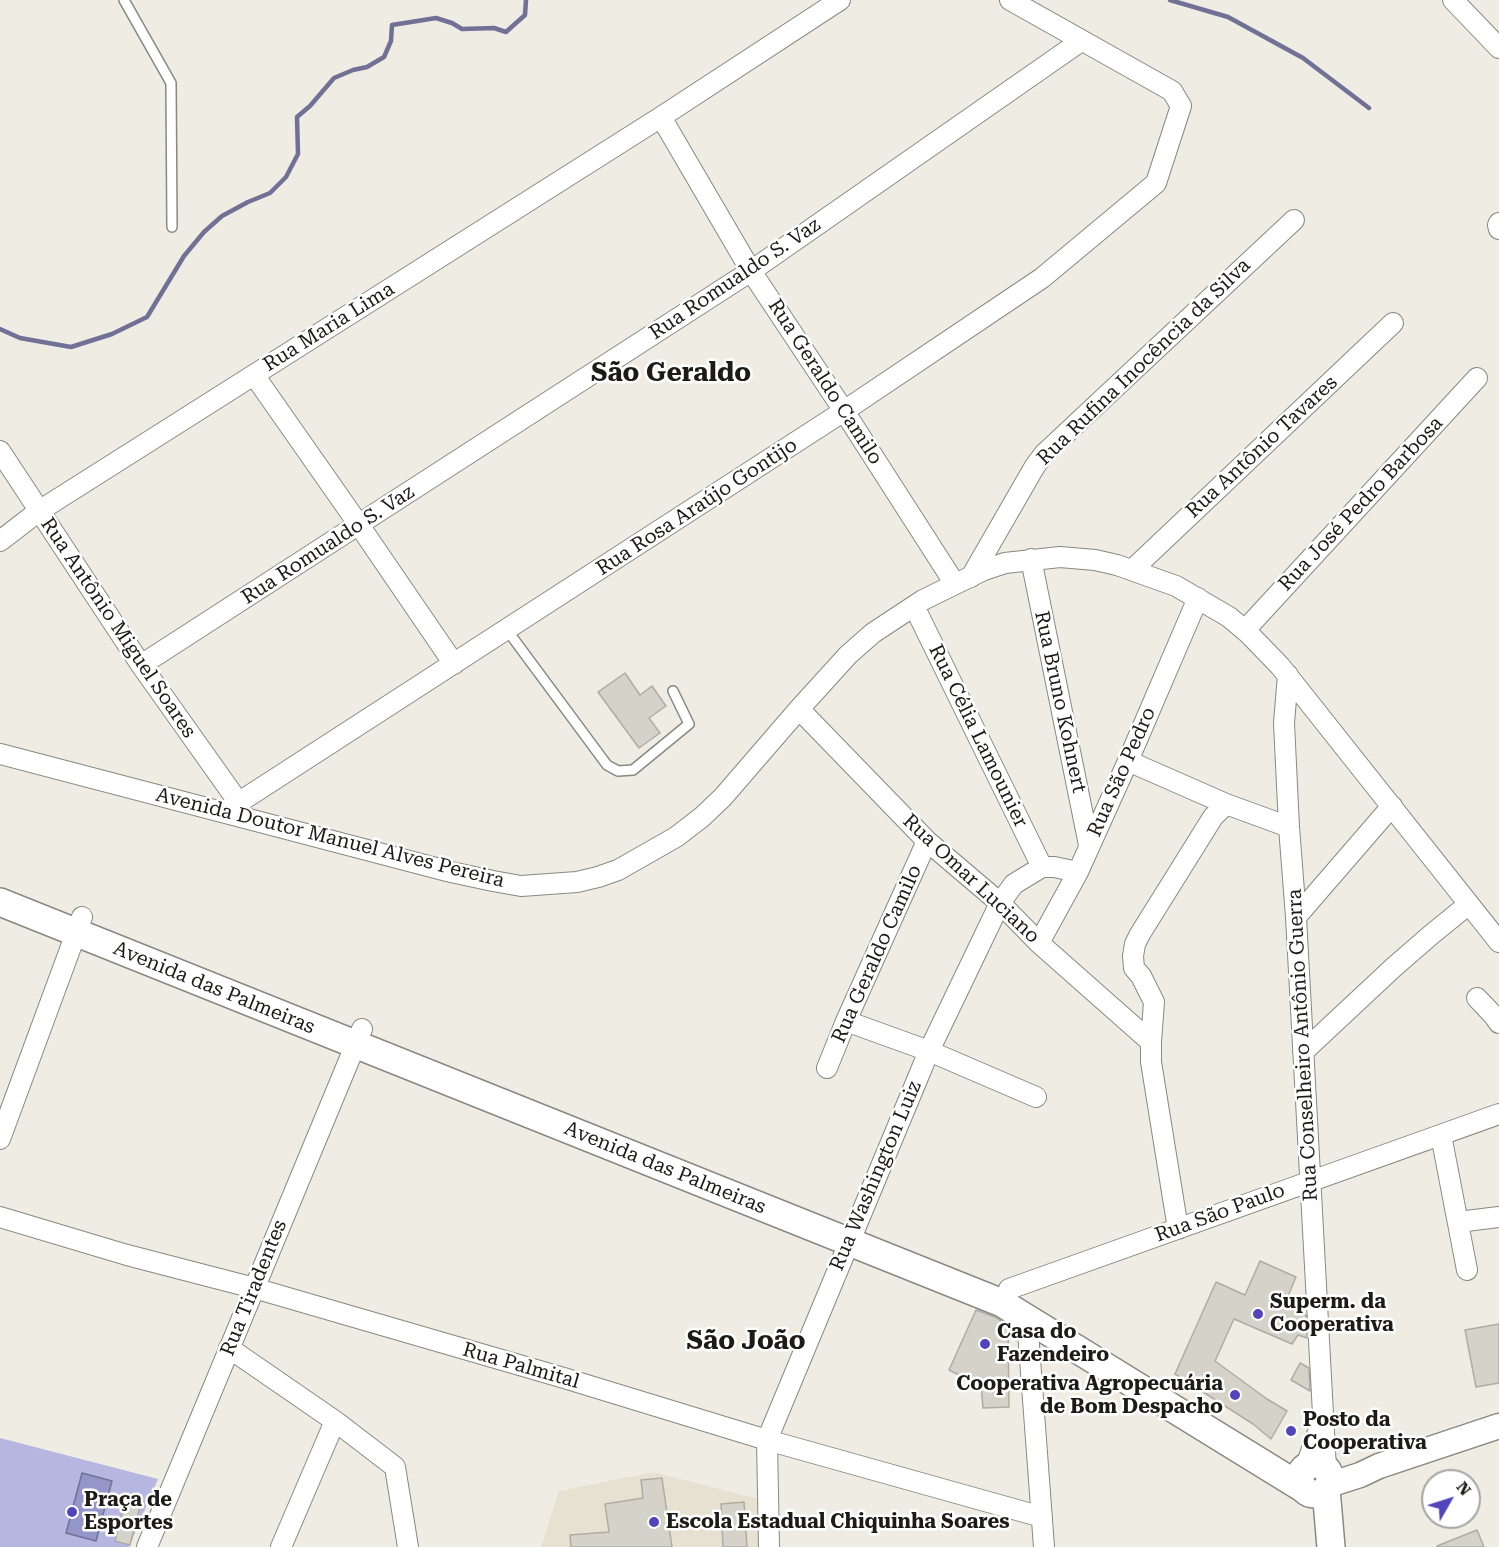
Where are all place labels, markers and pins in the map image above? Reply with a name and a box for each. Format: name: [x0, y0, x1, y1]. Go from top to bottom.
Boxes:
place label: Superm. da Cooperativa: [1270, 1290, 1394, 1337]
marker: Superm. da Cooperativa: [1251, 1307, 1265, 1321]
place label: Casa do Fazendeiro: [997, 1320, 1109, 1367]
marker: Casa do Fazendeiro: [978, 1337, 992, 1351]
place label: Cooperativa Agropecuária de Bom Despacho: [956, 1372, 1223, 1419]
marker: Cooperativa Agropecuária de Bom Despacho: [1228, 1388, 1242, 1402]
place label: Posto da Cooperativa: [1303, 1408, 1427, 1455]
marker: Posto da Cooperativa: [1284, 1424, 1298, 1438]
place label: Praça de Esportes: [84, 1488, 173, 1535]
marker: Praça de Esportes: [65, 1505, 79, 1519]
place label: Escola Estadual Chiquinha Soares: [666, 1510, 1010, 1534]
marker: Escola Estadual Chiquinha Soares: [647, 1515, 661, 1529]

